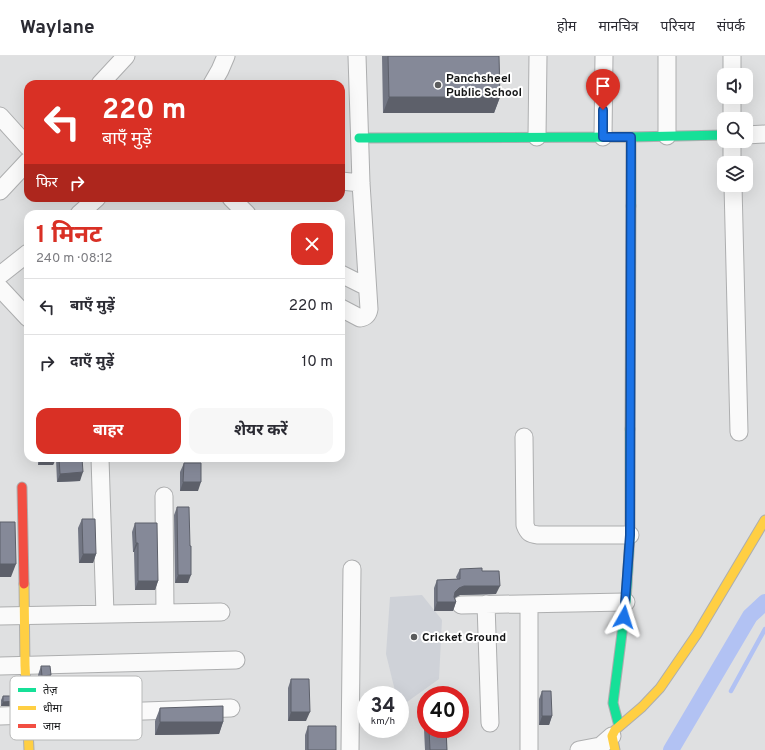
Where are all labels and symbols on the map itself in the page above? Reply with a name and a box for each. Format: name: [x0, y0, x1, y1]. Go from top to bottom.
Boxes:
pin: [586, 69, 620, 110]
place label: Panchsheel Public School: [446, 71, 522, 101]
marker: Panchsheel Public School: [433, 80, 443, 90]
position arrow: [603, 596, 645, 638]
place label: Cricket Ground: [422, 630, 506, 646]
marker: Cricket Ground: [409, 632, 419, 642]
legend: [10, 676, 142, 740]
text: तेज़: [43, 684, 58, 698]
speed limit sign: 40: [417, 686, 469, 738]
text: धीमा: [43, 702, 62, 716]
text: जाम: [43, 720, 61, 734]

